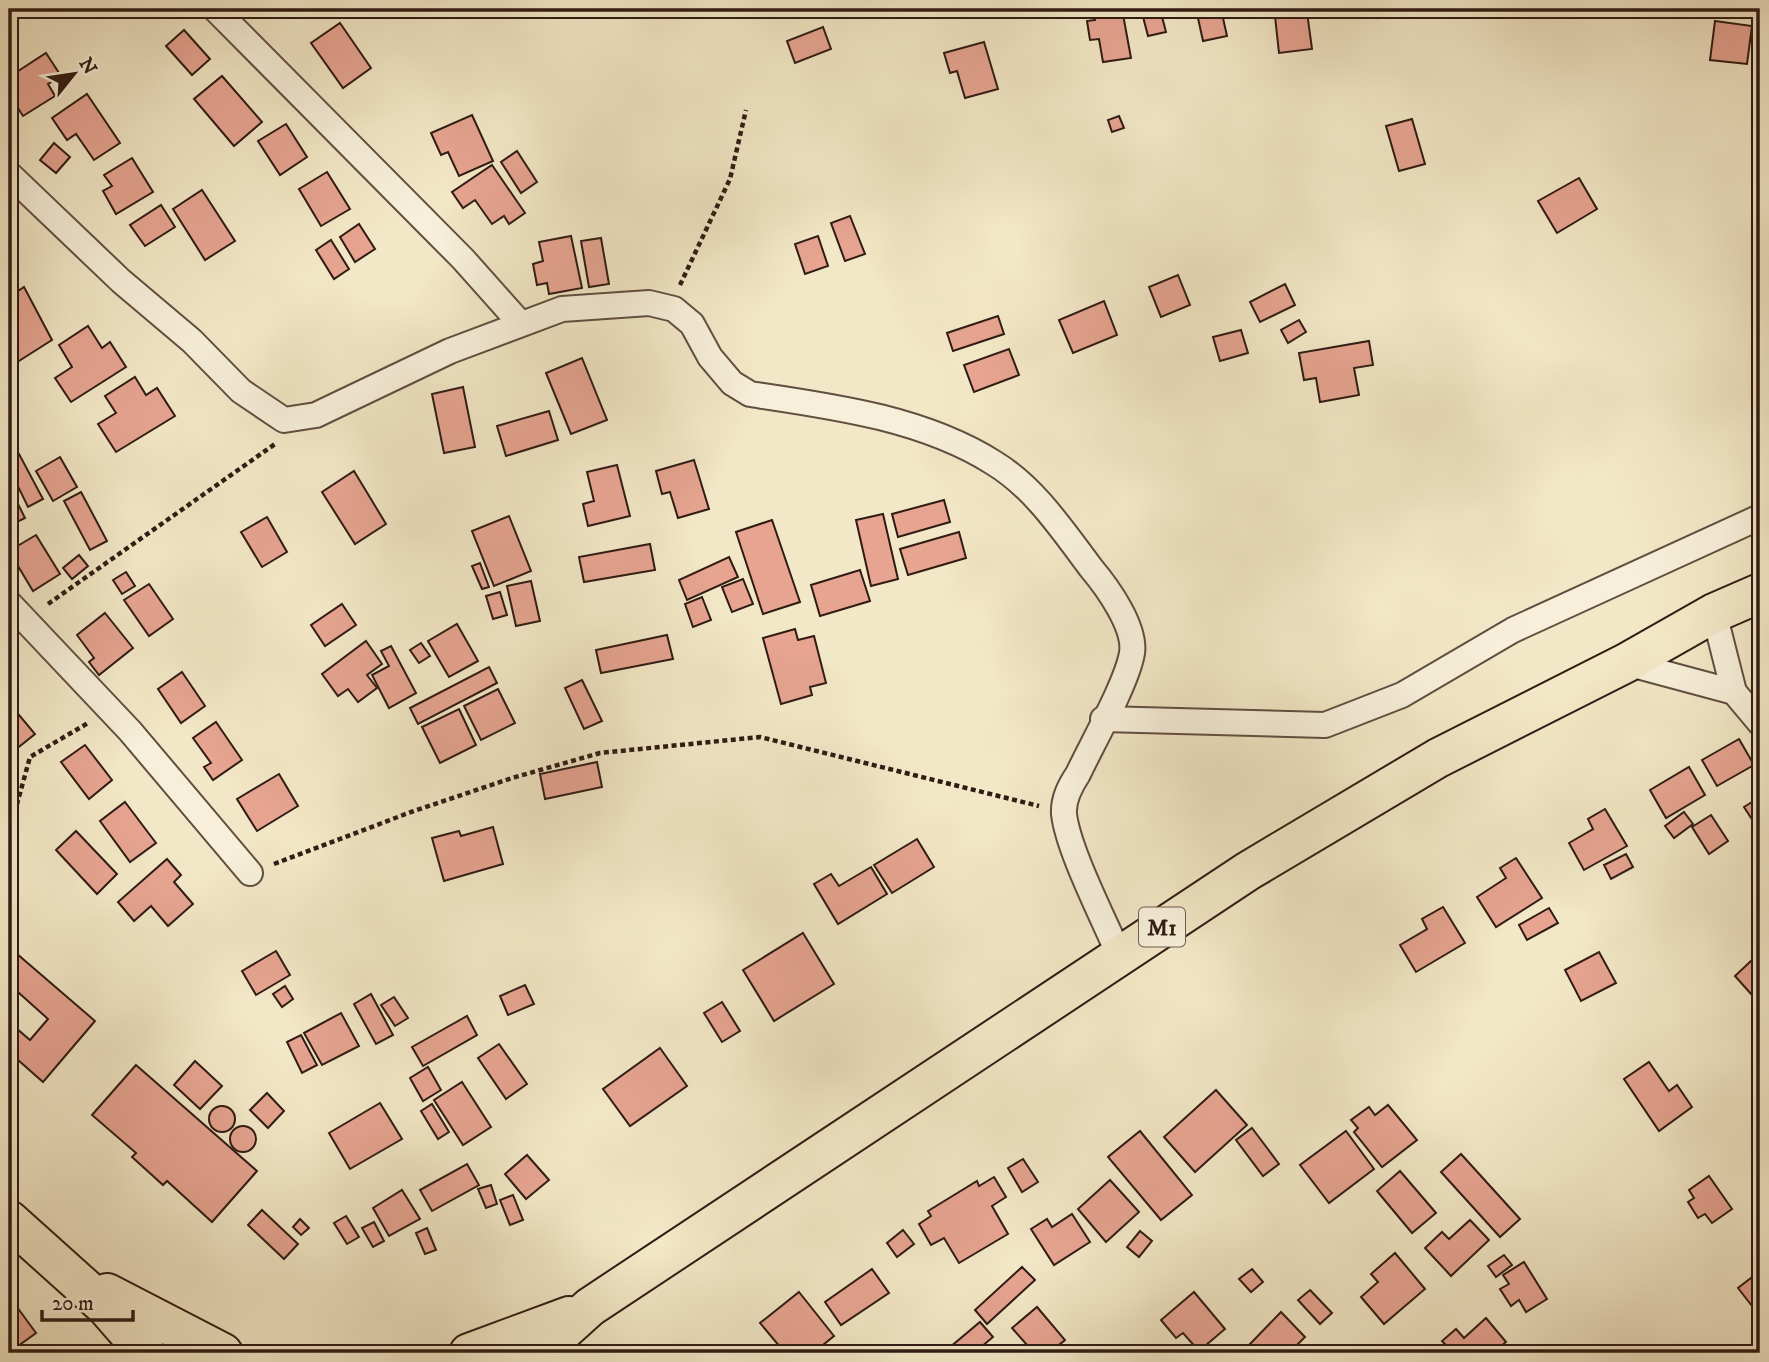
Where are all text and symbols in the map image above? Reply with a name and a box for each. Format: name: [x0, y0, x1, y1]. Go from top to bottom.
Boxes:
north arrow: [38, 38, 108, 108]
text: N: [74, 54, 101, 79]
road number: M1: [1139, 908, 1185, 946]
scale bar: [42, 1278, 133, 1322]
text: 20 m: [52, 1291, 94, 1317]

